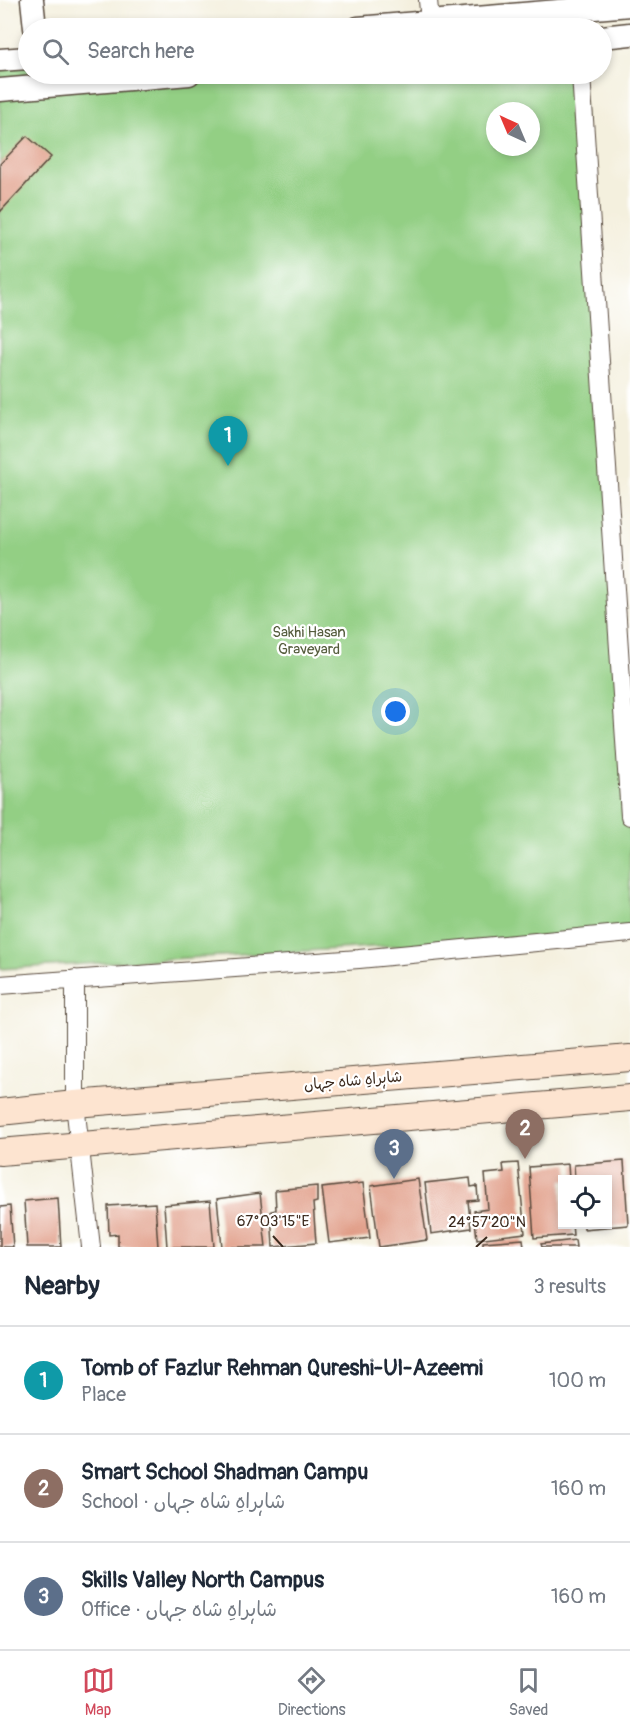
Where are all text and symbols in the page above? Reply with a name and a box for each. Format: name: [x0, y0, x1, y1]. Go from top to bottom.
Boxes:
search box: [18, 18, 612, 84]
icon: search: [39, 35, 72, 68]
text: Search here: [87, 37, 194, 65]
north arrow: [486, 102, 540, 156]
pin: 1: [208, 416, 248, 466]
park label: Sakhi Hasan Graveyard: [272, 623, 346, 659]
your location: [381, 697, 410, 726]
street label: شاہراہِ شاہ جہاں: [303, 1067, 403, 1096]
pin: 2: [506, 1110, 544, 1159]
pin: 3: [374, 1130, 414, 1179]
map controls: [558, 1175, 612, 1229]
button: locate: [558, 1175, 612, 1229]
text: 67°03'15"E: [237, 1212, 309, 1231]
text: 24°57'20"N: [448, 1213, 526, 1232]
text: Nearby: [24, 1270, 100, 1302]
text: 3 results: [534, 1274, 606, 1299]
text: Tomb of Fazlur Rehman Qureshi-Ul-Azeemi: [81, 1354, 483, 1382]
text: 1: [40, 1368, 47, 1393]
text: 100 m: [549, 1368, 606, 1393]
text: Place: [81, 1382, 126, 1407]
text: Smart School Shadman Campu: [81, 1458, 368, 1486]
text: 2: [38, 1476, 49, 1501]
text: 160 m: [551, 1476, 606, 1501]
text: School · شاہراہِ شاہ جہاں: [81, 1489, 285, 1514]
text: Skills Valley North Campus: [81, 1566, 324, 1594]
text: 3: [38, 1584, 49, 1609]
text: 160 m: [551, 1584, 606, 1609]
text: Office · شاہراہِ شاہ جہاں: [81, 1597, 277, 1622]
tab: Map: [82, 1664, 115, 1720]
tab: Directions: [278, 1664, 346, 1720]
tab: Saved: [509, 1664, 548, 1720]

